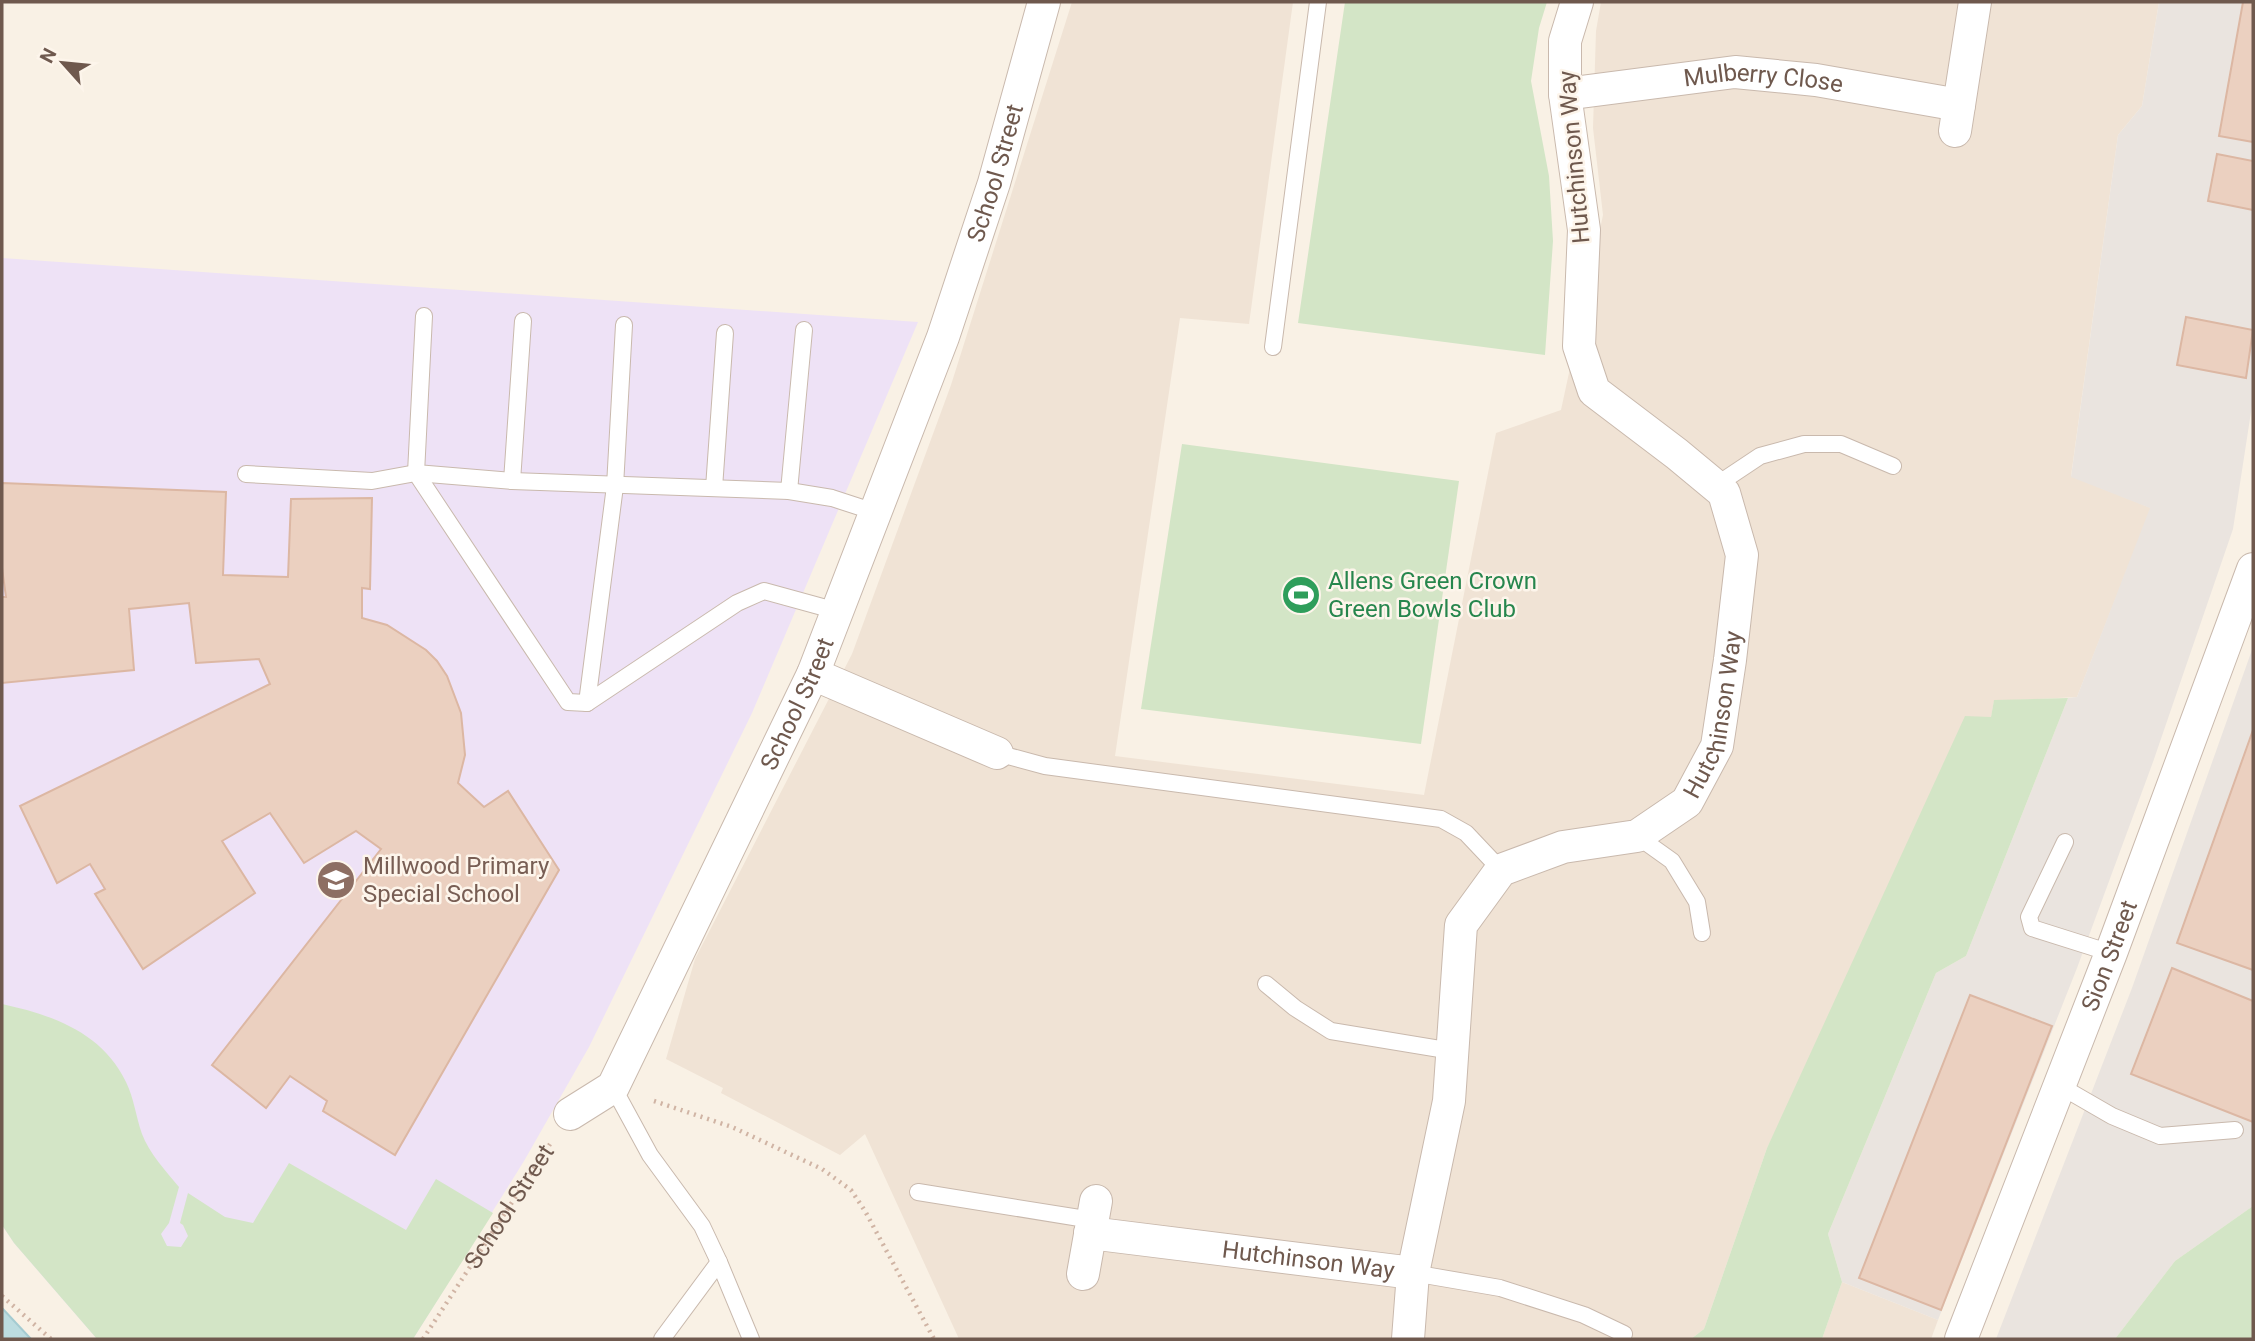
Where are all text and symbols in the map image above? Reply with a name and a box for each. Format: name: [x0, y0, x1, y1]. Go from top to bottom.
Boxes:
north arrow: [28, 28, 98, 98]
text: N: [35, 44, 62, 67]
street label: Mulberry Close: [1682, 58, 1845, 99]
street label: Hutchinson Way: [1552, 69, 1596, 245]
street label: School Street: [961, 101, 1029, 246]
place label: Allens Green Crown Green Bowls Club: [1328, 567, 1537, 623]
sports icon: Allens Green Crown Green Bowls Club: [1280, 574, 1322, 616]
street label: Hutchinson Way: [1678, 629, 1747, 803]
street label: School Street: [755, 634, 840, 775]
place label: Millwood Primary Special School: [363, 852, 550, 908]
school or university icon: Millwood Primary Special School: [315, 859, 357, 901]
street label: Sion Street: [2076, 896, 2143, 1015]
street label: School Street: [459, 1139, 560, 1274]
street label: Hutchinson Way: [1220, 1235, 1397, 1285]

